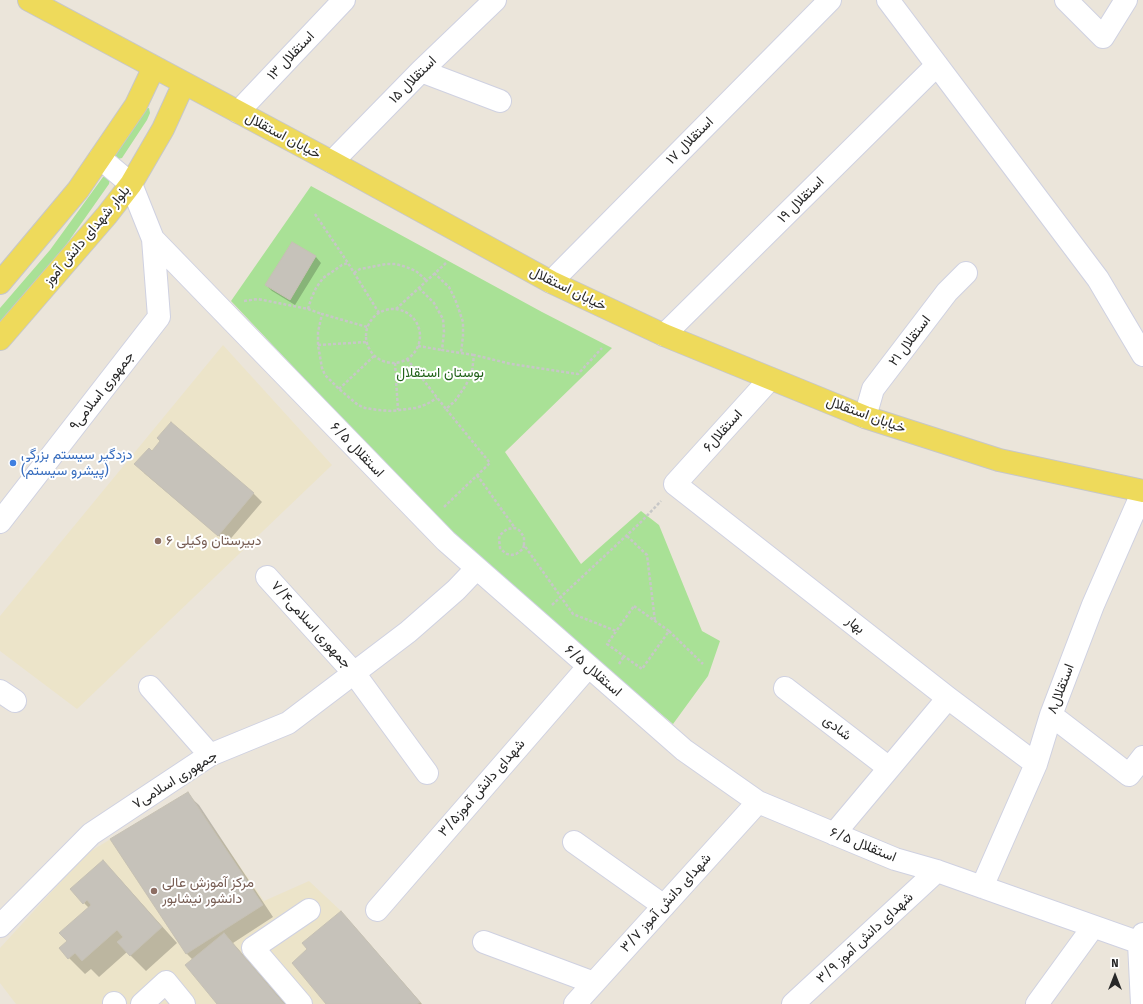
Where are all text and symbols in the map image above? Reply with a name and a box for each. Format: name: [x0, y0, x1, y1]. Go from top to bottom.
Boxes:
street label: استقلال ۱۳: [264, 28, 318, 84]
street label: استقلال ۱۵: [386, 53, 440, 107]
street label: خیابان استقلال: [242, 109, 324, 163]
street label: استقلال ۱۷: [663, 114, 717, 168]
street label: استقلال ۱۹: [774, 173, 828, 227]
street label: بلوار شهدای دانش آموز: [40, 183, 134, 289]
street label: خیابان استقلال: [527, 263, 609, 315]
street label: استقلال ۲۱: [886, 312, 934, 370]
street label: جمهوری اسلامی۹: [66, 348, 138, 434]
park label: بوستان استقلال: [396, 365, 484, 381]
street label: خیابان استقلال: [824, 393, 908, 437]
street label: استقلال۶: [700, 406, 746, 456]
street label: استقلال ۶/۵: [327, 419, 387, 481]
place label: دزدگیر سیستم بزرگی (پیشرو سیستم): [21, 447, 132, 480]
marker: دزدگیر سیستم بزرگی (پیشرو سیستم): [8, 458, 18, 468]
place label: دبیرستان وکیلی ۶: [166, 533, 262, 549]
marker: دبیرستان وکیلی ۶: [153, 536, 163, 546]
street label: جمهوری اسلامی۷/۴: [267, 578, 355, 672]
street label: بهار: [842, 612, 868, 638]
street label: استقلال ۶/۵: [561, 642, 625, 700]
street label: استقلال۸: [1044, 662, 1078, 716]
street label: شادی: [820, 712, 854, 744]
street label: شهدای دانش آموز۳/۵: [435, 736, 529, 840]
street label: جمهوری اسلامی۷: [130, 747, 220, 813]
street label: استقلال ۶/۵: [827, 824, 899, 866]
street label: شهدای دانش آموز ۳/۷: [617, 850, 715, 956]
place label: مرکز آموزش عالی دانشور نیشابور: [162, 875, 254, 908]
marker: مرکز آموزش عالی دانشور نیشابور: [149, 886, 159, 896]
street label: شهدای دانش آموز ۳/۹: [813, 889, 917, 987]
north arrow: [1095, 956, 1135, 996]
text: N: [1111, 957, 1119, 970]

